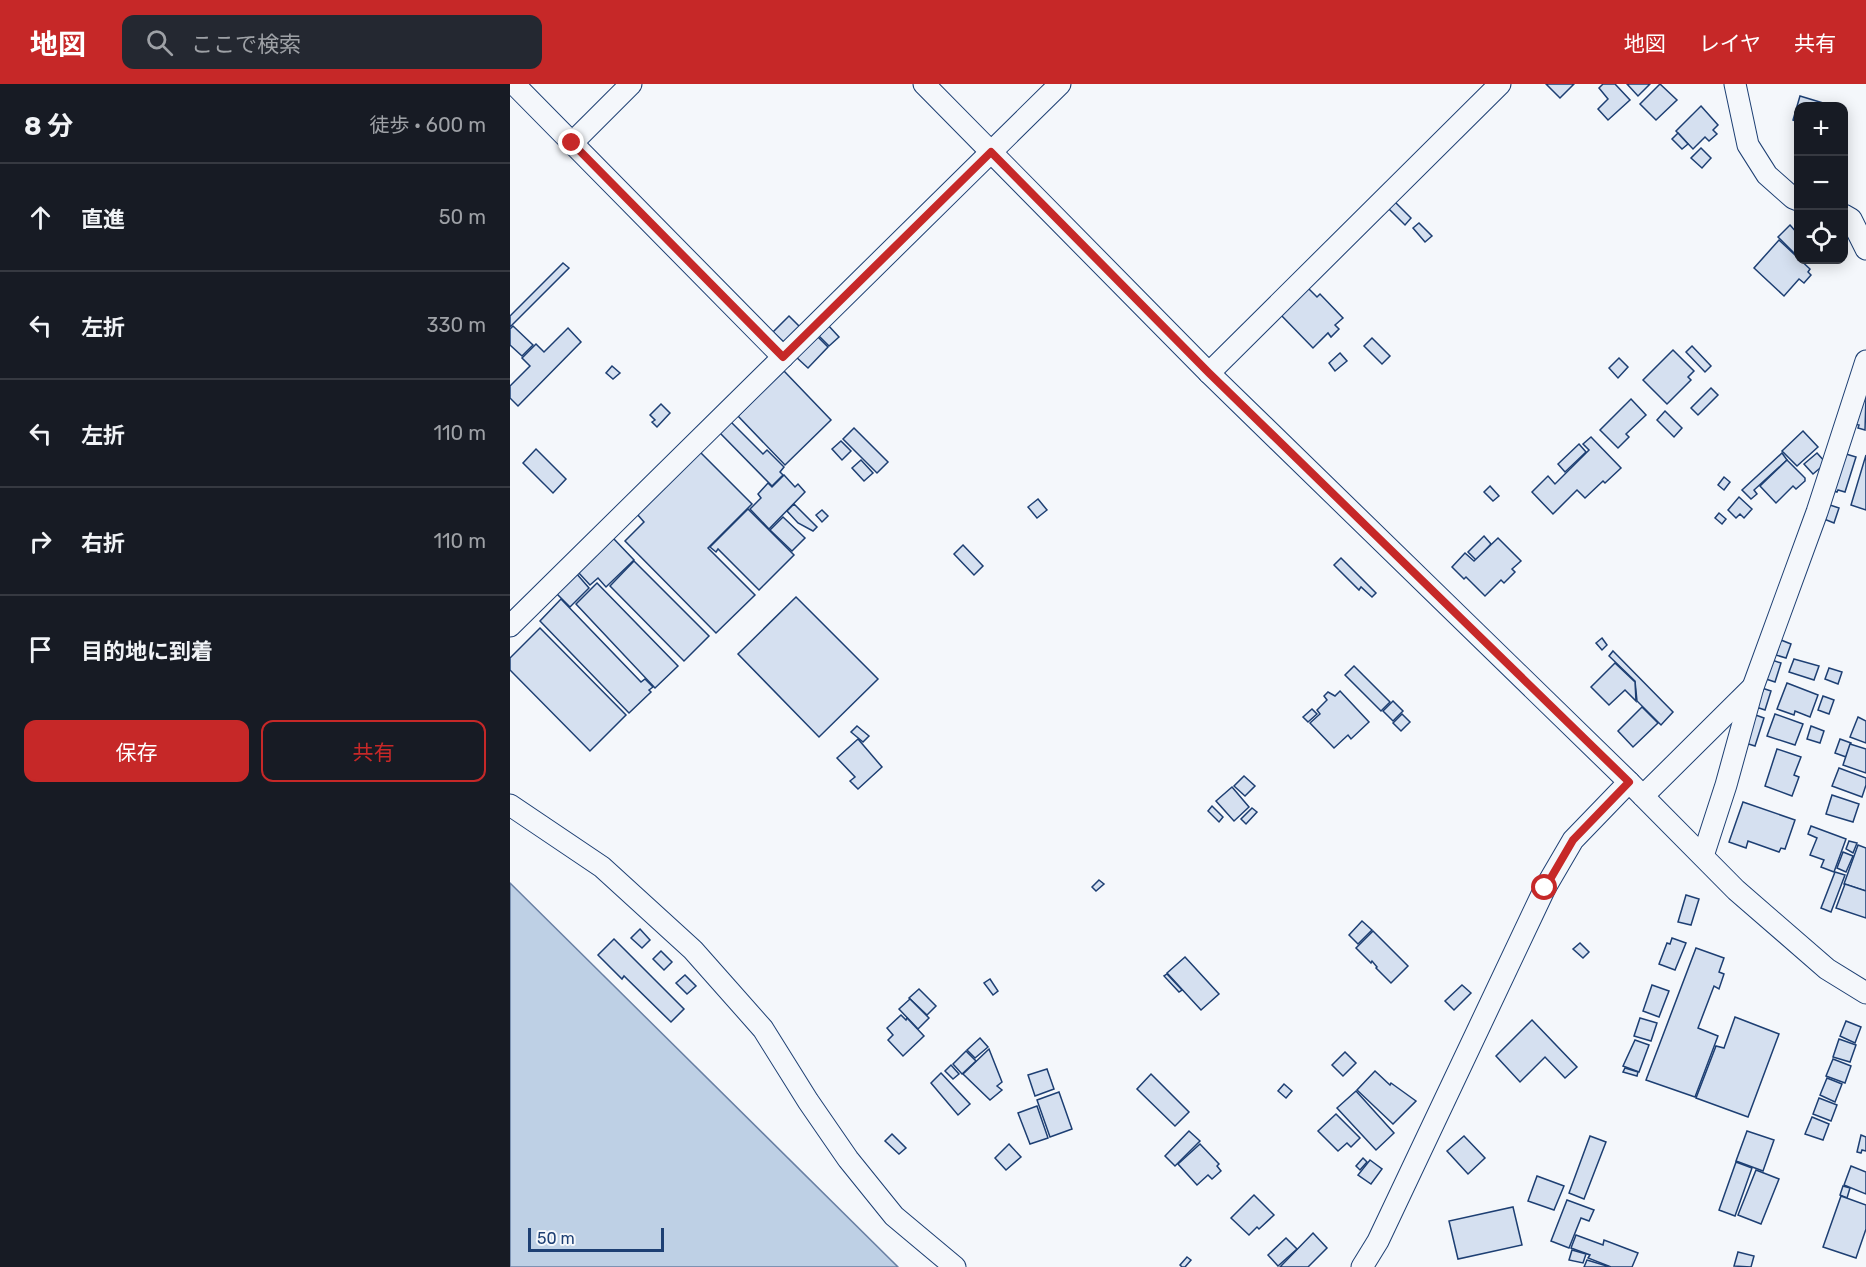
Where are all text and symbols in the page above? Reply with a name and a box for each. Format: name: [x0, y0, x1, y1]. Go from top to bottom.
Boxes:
search box: [122, 15, 542, 69]
icon: search: [143, 26, 176, 59]
text: 地図: [30, 28, 86, 61]
text: ここで検索: [191, 31, 301, 58]
text: 地図: [1624, 31, 1666, 56]
text: レイヤ: [1699, 31, 1761, 56]
text: 共有: [1794, 31, 1836, 56]
map controls: [1794, 102, 1848, 264]
button: +: [1794, 102, 1848, 156]
text: 8 分: [24, 111, 73, 142]
text: 徒歩 · 600 m: [369, 113, 486, 137]
route end: [558, 129, 584, 155]
button: −: [1794, 156, 1848, 210]
icon: ahead: [24, 201, 57, 234]
text: 50 m: [439, 205, 486, 229]
text: 直進: [81, 206, 125, 233]
button: locate: [1794, 210, 1848, 264]
icon: left: [24, 309, 57, 342]
text: 330 m: [427, 313, 486, 337]
text: 左折: [81, 314, 125, 341]
icon: left: [24, 417, 57, 450]
text: 110 m: [434, 421, 486, 445]
text: 左折: [81, 422, 125, 449]
icon: right: [24, 525, 57, 558]
text: 110 m: [434, 529, 486, 553]
text: 右折: [81, 530, 125, 557]
icon: arrive: [24, 633, 57, 666]
text: 目的地に到着: [81, 638, 213, 665]
button: 保存: [24, 720, 249, 782]
button: 共有: [261, 720, 486, 782]
route start: [1531, 874, 1557, 900]
scale bar: [528, 1225, 664, 1252]
text: 50 m: [537, 1229, 575, 1248]

